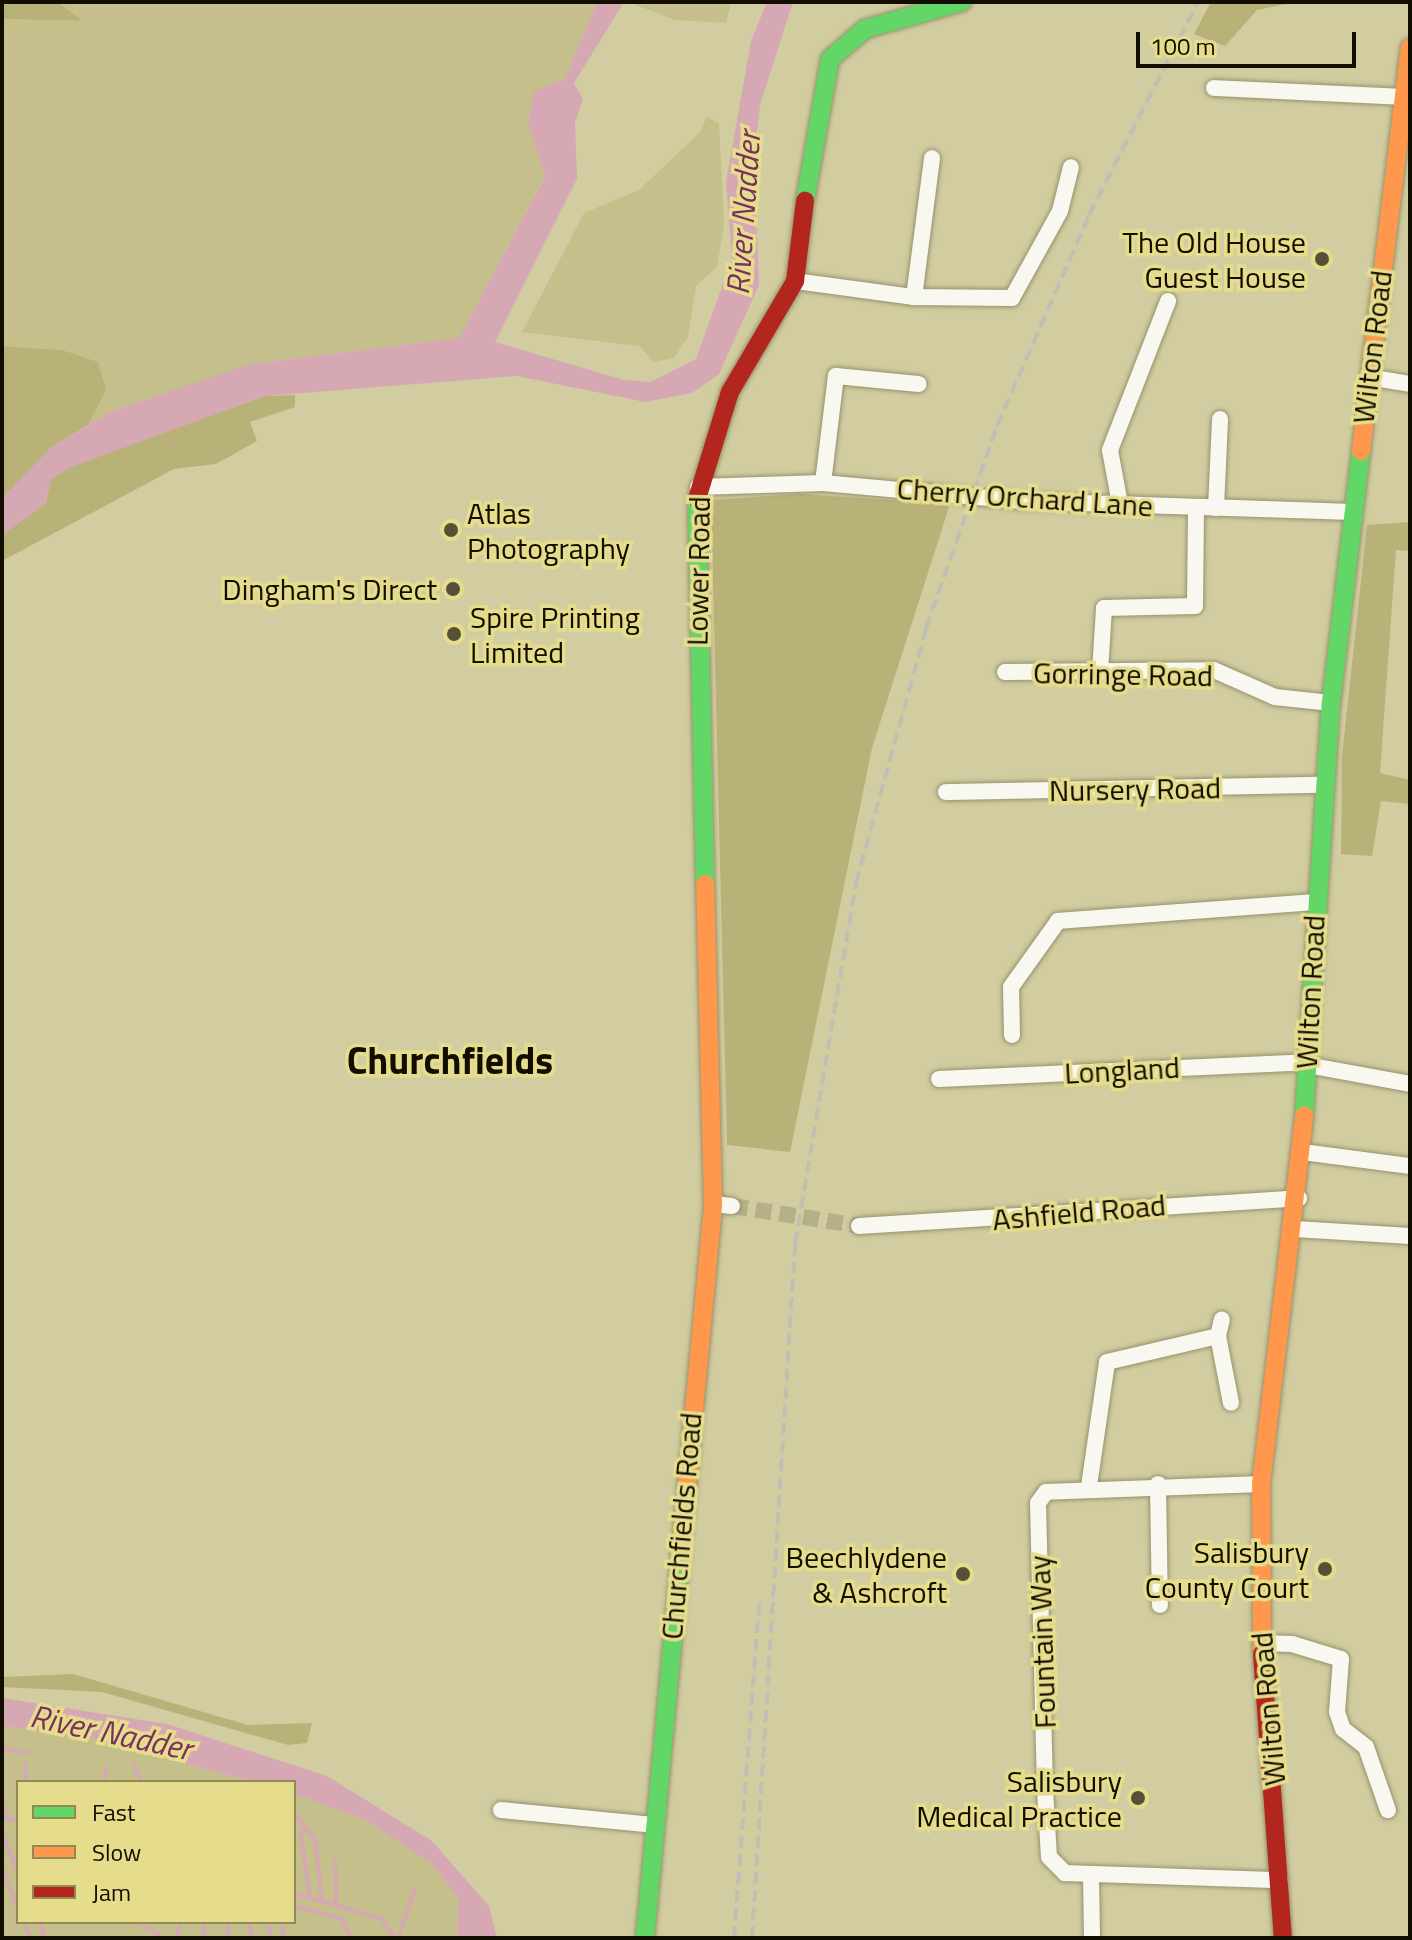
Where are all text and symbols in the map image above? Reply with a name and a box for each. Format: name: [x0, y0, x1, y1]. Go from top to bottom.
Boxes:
scale bar: [1140, 16, 1360, 66]
text: 100 m: [1150, 28, 1216, 64]
water label: River Nadder: [718, 130, 768, 296]
place label: The Old House Guest House: [1122, 224, 1306, 294]
marker: The Old House Guest House: [1313, 250, 1331, 268]
street label: Wilton Road: [1345, 268, 1399, 426]
street label: Cherry Orchard Lane: [896, 470, 1154, 524]
place label: Atlas Photography: [467, 495, 630, 566]
street label: Lower Road: [679, 496, 717, 646]
marker: Atlas Photography: [442, 521, 460, 539]
place label: Dingham's Direct: [222, 571, 437, 607]
marker: Dingham's Direct: [444, 580, 462, 598]
place label: Spire Printing Limited: [470, 599, 640, 670]
marker: Spire Printing Limited: [445, 625, 463, 643]
street label: Gorringe Road: [1033, 654, 1213, 694]
street label: Nursery Road: [1049, 770, 1221, 808]
street label: Wilton Road: [1288, 914, 1332, 1070]
district label: Churchfields: [347, 1038, 553, 1084]
street label: Longland: [1063, 1049, 1181, 1091]
street label: Ashfield Road: [991, 1186, 1167, 1238]
street label: Churchfields Road: [653, 1411, 709, 1641]
place label: Salisbury County Court: [1145, 1534, 1309, 1604]
place label: Beechlydene & Ashcroft: [786, 1539, 947, 1610]
street label: Fountain Way: [1021, 1555, 1063, 1729]
marker: Salisbury County Court: [1316, 1560, 1334, 1578]
marker: Beechlydene & Ashcroft: [954, 1565, 972, 1583]
street label: Wilton Road: [1243, 1631, 1293, 1787]
water label: River Nadder: [27, 1696, 195, 1768]
place label: Salisbury Medical Practice: [916, 1763, 1122, 1834]
legend: [16, 1780, 296, 1924]
marker: Salisbury Medical Practice: [1129, 1789, 1147, 1807]
text: Fast: [92, 1794, 135, 1830]
text: Slow: [92, 1834, 141, 1870]
text: Jam: [92, 1874, 131, 1910]

